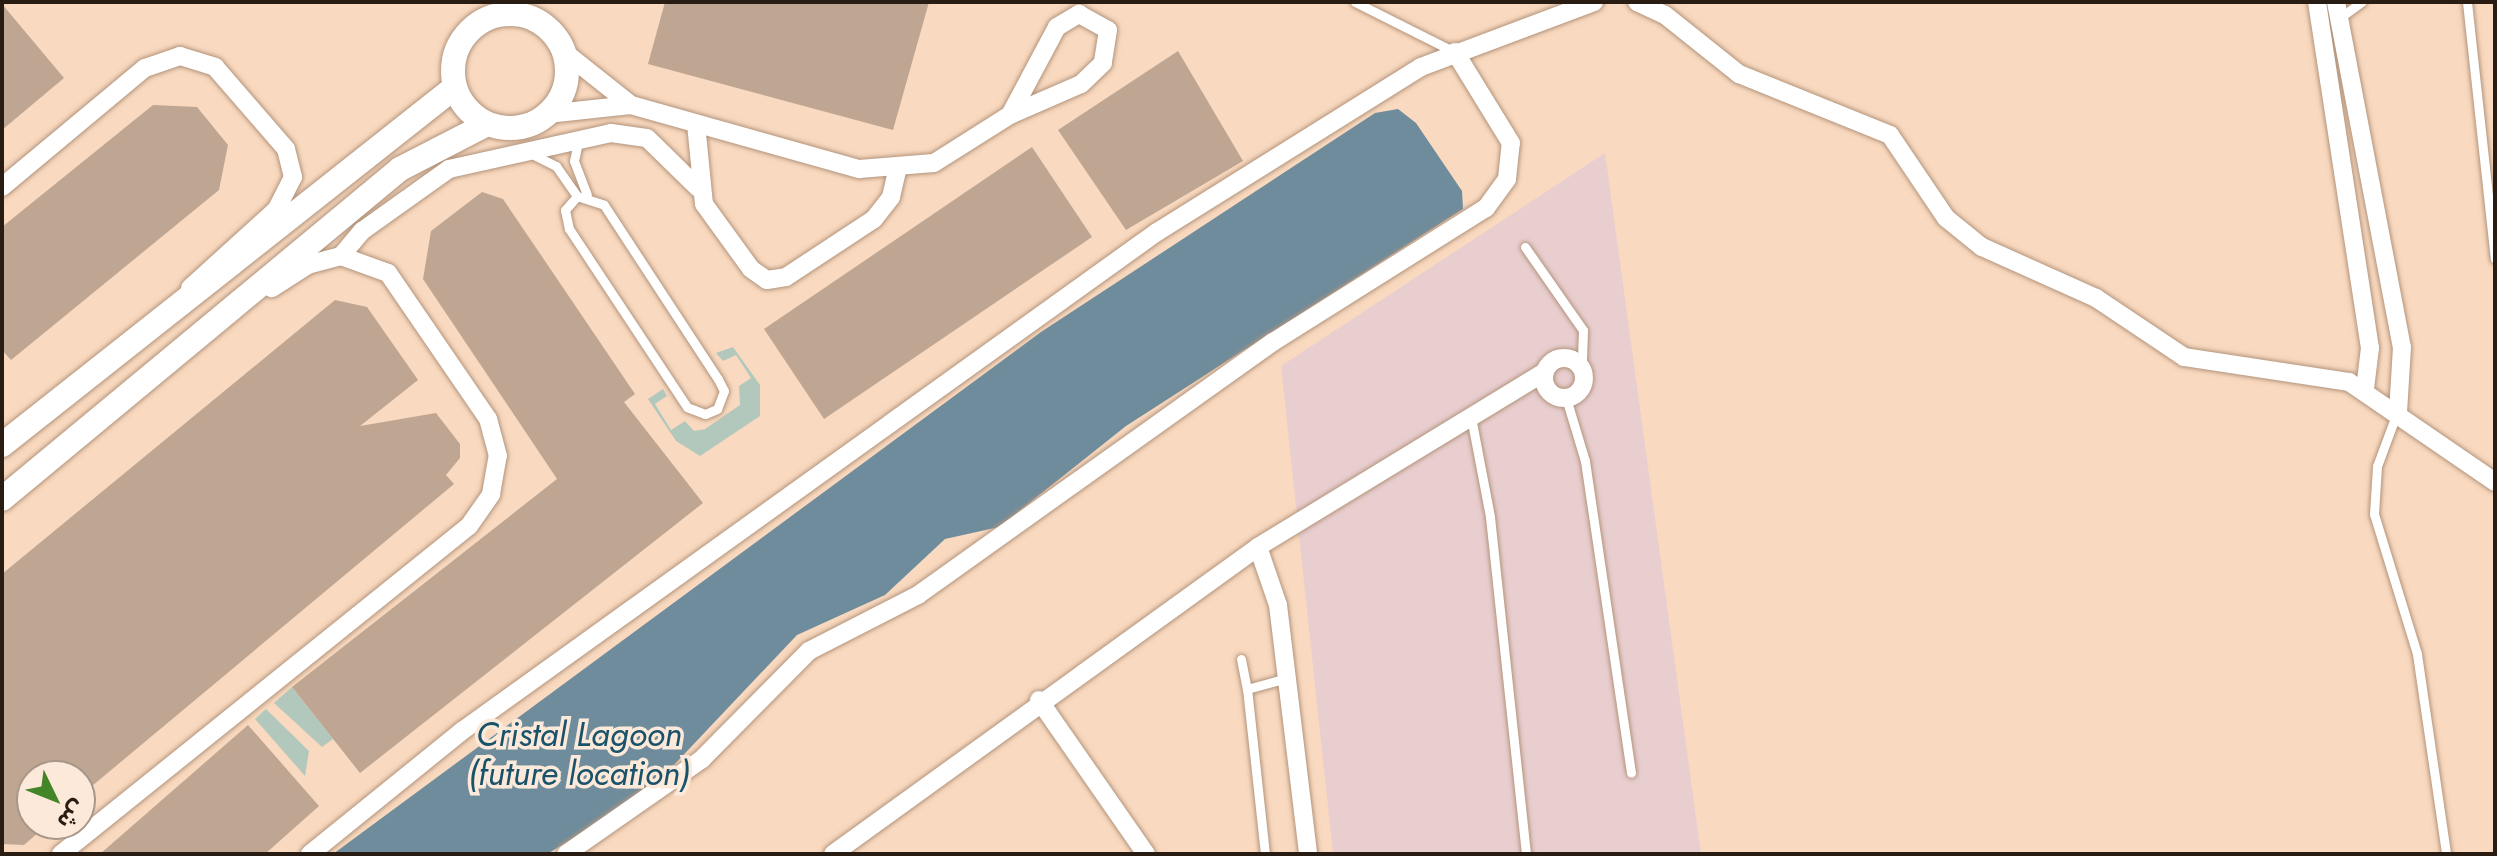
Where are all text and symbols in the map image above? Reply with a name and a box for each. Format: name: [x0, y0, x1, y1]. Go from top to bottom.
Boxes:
water label: Cristal Lagoon (future location): [468, 714, 690, 794]
north arrow: [16, 760, 96, 840]
text: ش: [50, 793, 94, 837]

